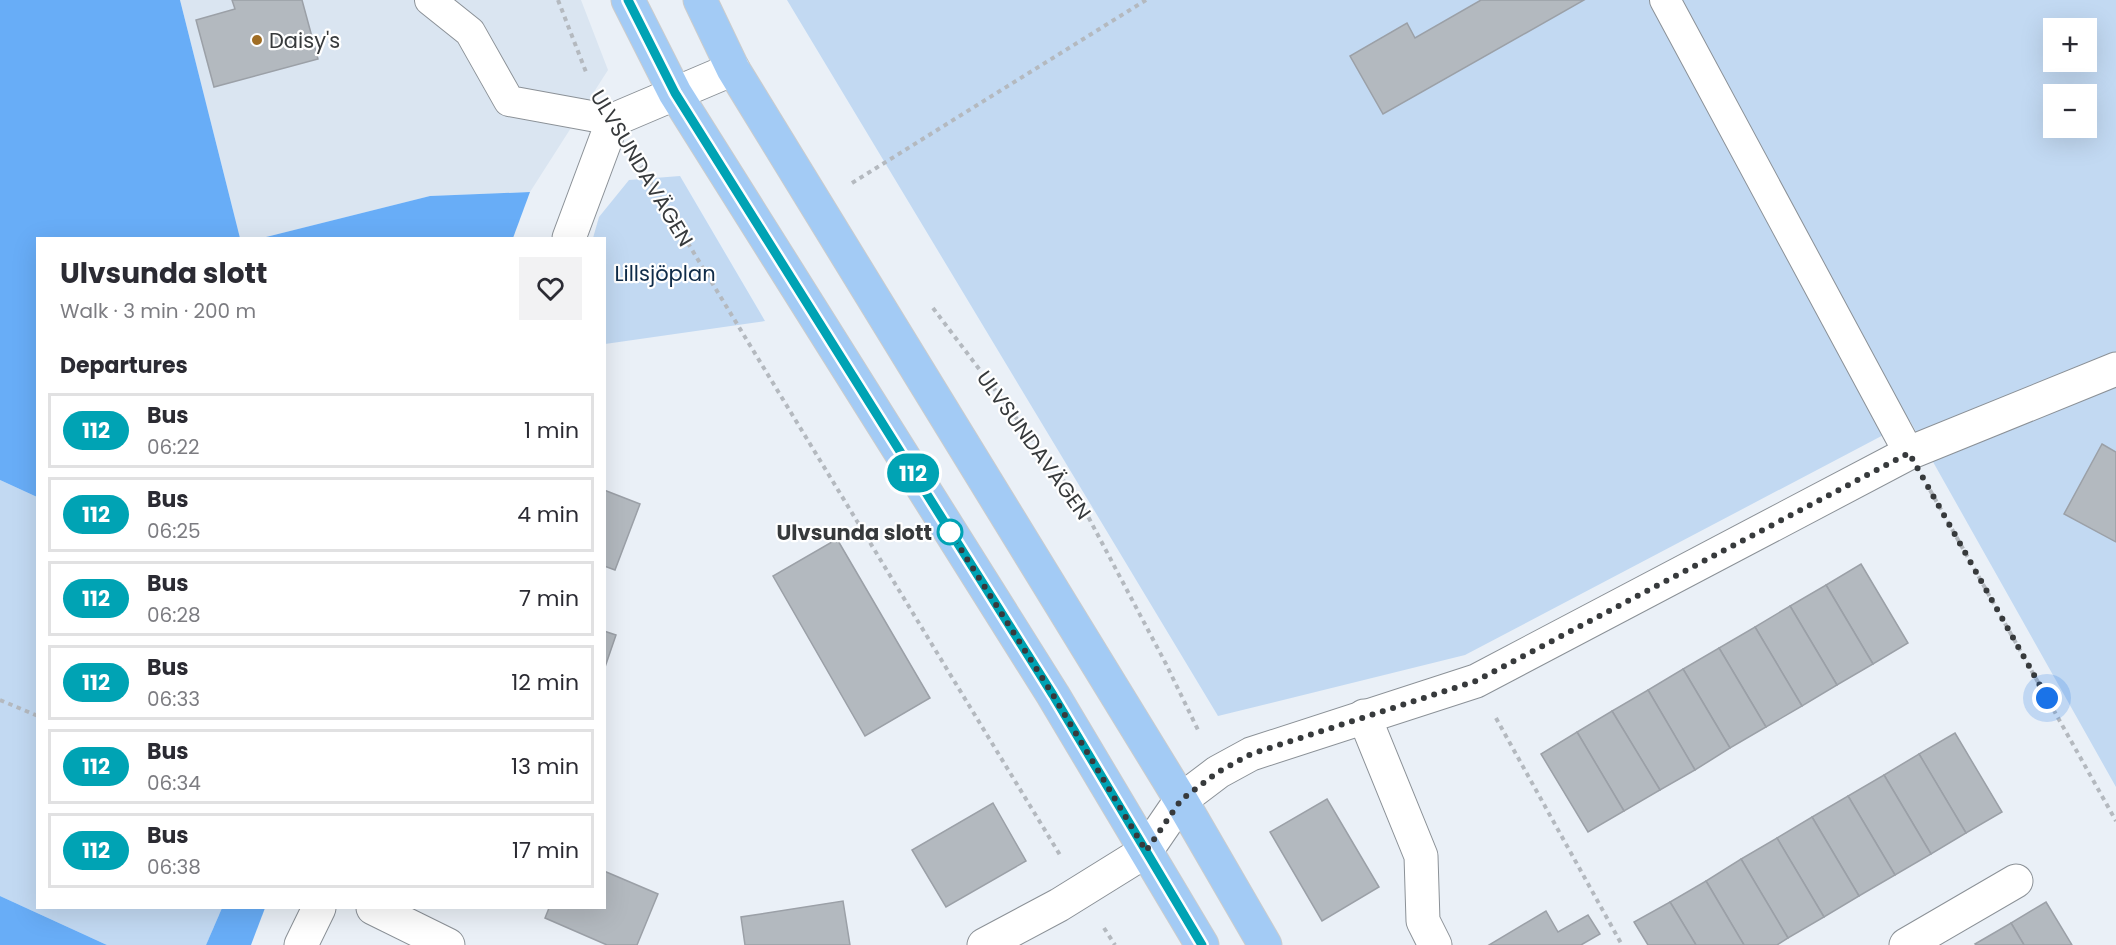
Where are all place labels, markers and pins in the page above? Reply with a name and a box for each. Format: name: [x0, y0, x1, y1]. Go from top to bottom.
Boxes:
place label: Daisy's: [269, 26, 340, 55]
marker: Daisy's: [250, 33, 264, 47]
place label: Ulvsunda slott: [777, 518, 932, 547]
marker: Ulvsunda slott: [937, 519, 963, 545]

